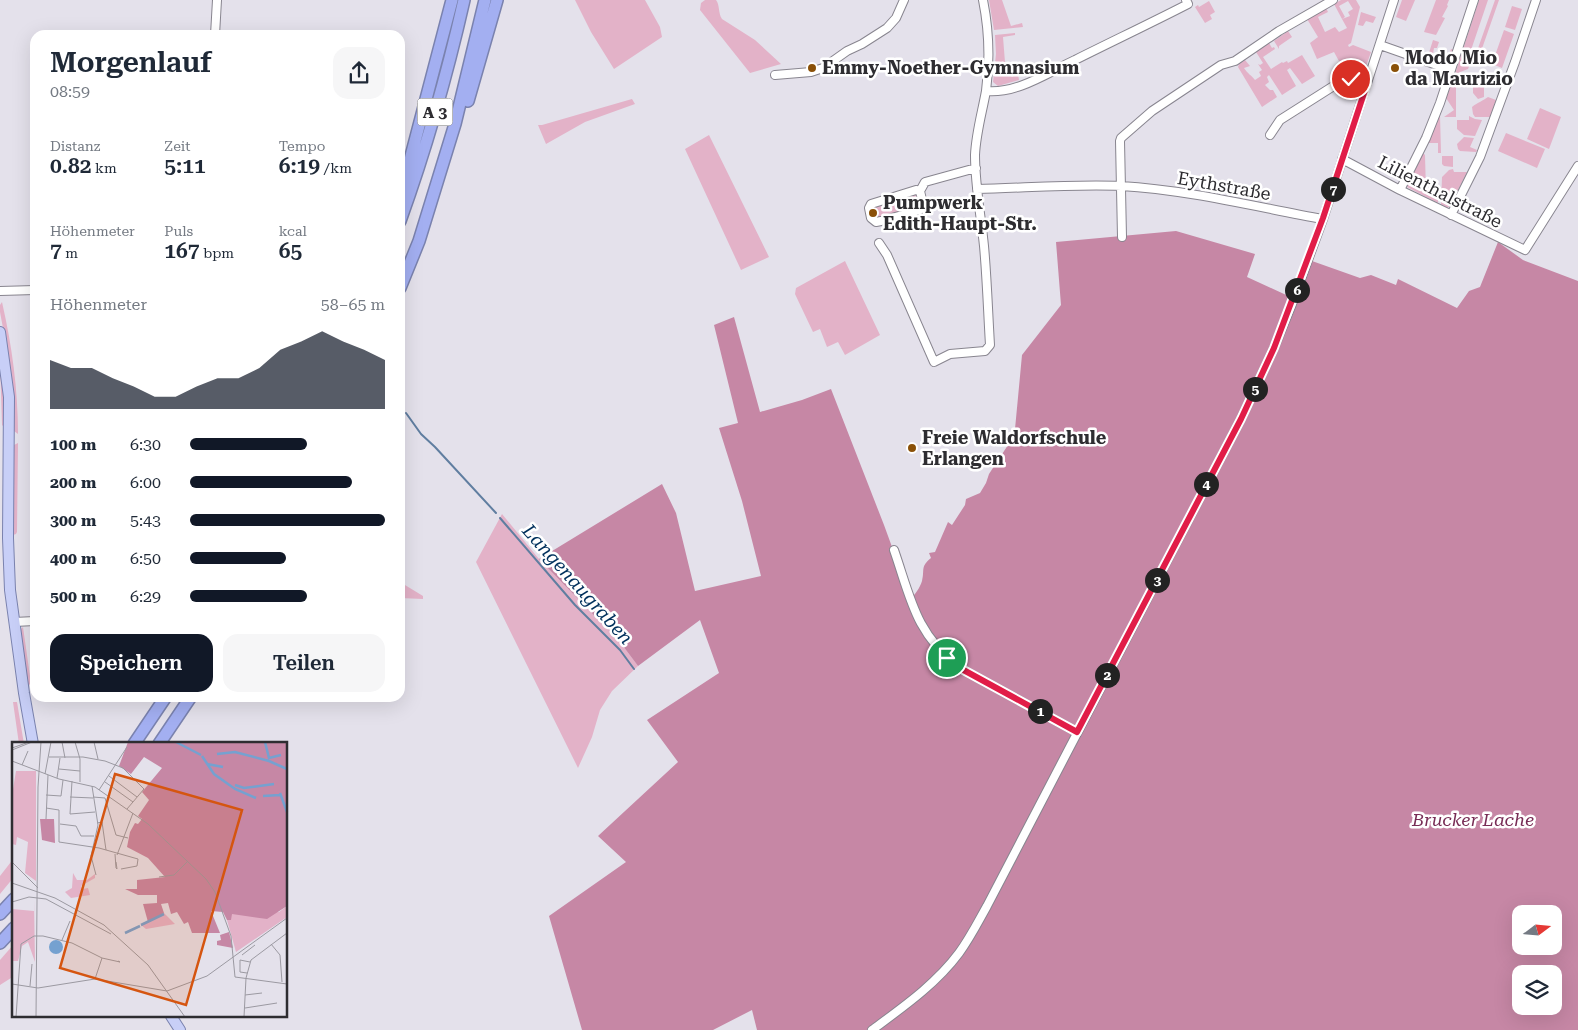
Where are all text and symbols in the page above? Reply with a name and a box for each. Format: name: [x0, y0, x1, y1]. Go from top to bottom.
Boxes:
text: Morgenlauf: [50, 46, 212, 79]
button: share: [333, 47, 385, 99]
place label: Modo Mio da Maurizio: [1405, 47, 1513, 89]
place label: Emmy-Noether-Gymnasium: [822, 57, 1080, 78]
pin: [1330, 58, 1372, 100]
marker: Emmy-Noether-Gymnasium: [806, 62, 818, 74]
marker: Modo Mio da Maurizio: [1389, 62, 1401, 74]
icon: check: [1337, 65, 1365, 93]
text: 08:59: [50, 82, 90, 101]
road number: A 3: [418, 98, 452, 125]
text: Distanz: [50, 138, 100, 154]
text: Zeit: [164, 138, 191, 154]
text: Tempo: [279, 138, 325, 154]
street label: Lilienthalstraße: [1375, 151, 1506, 232]
text: 0.82: [50, 154, 91, 178]
text: 5:11: [164, 154, 206, 178]
text: 6:19: [279, 154, 320, 178]
text: km: [91, 160, 117, 176]
text: /km: [320, 160, 352, 176]
street label: Eythstraße: [1176, 167, 1273, 204]
pin: 7: [1320, 176, 1346, 202]
text: 7: [1330, 181, 1337, 197]
place label: Pumpwerk Edith-Haupt-Str.: [883, 192, 1037, 234]
marker: Pumpwerk Edith-Haupt-Str.: [867, 207, 879, 219]
text: Höhenmeter: [50, 223, 135, 239]
text: Puls: [164, 223, 193, 239]
text: kcal: [279, 223, 307, 239]
text: 7: [50, 239, 62, 263]
text: 167: [164, 239, 200, 263]
text: 65: [279, 239, 302, 263]
text: m: [62, 245, 78, 261]
text: bpm: [200, 245, 234, 261]
pin: 6: [1284, 278, 1310, 302]
text: 6: [1294, 282, 1301, 298]
text: Höhenmeter: [50, 295, 147, 314]
text: 58–65 m: [321, 295, 385, 314]
pin: 5: [1242, 376, 1268, 402]
text: 5: [1252, 381, 1259, 397]
place label: Freie Waldorfschule Erlangen: [922, 427, 1107, 469]
text: 100 m: [50, 435, 96, 454]
text: 6:30: [130, 435, 161, 454]
marker: Freie Waldorfschule Erlangen: [906, 442, 918, 454]
pin: 4: [1194, 472, 1218, 496]
text: 200 m: [50, 473, 96, 492]
text: 6:00: [130, 473, 161, 492]
text: 4: [1203, 476, 1210, 492]
text: 300 m: [50, 511, 96, 530]
text: 5:43: [130, 511, 161, 530]
water label: Langenaugraben: [517, 519, 638, 649]
text: 400 m: [50, 549, 96, 568]
text: 6:50: [130, 549, 161, 568]
pin: 3: [1144, 568, 1170, 592]
text: 3: [1154, 572, 1161, 588]
text: 500 m: [50, 587, 96, 606]
text: 6:29: [130, 587, 161, 606]
button: Speichern: [50, 634, 213, 692]
button: Teilen: [223, 634, 385, 692]
pin: [926, 637, 968, 679]
icon: arrive: [933, 644, 961, 672]
pin: 2: [1094, 662, 1120, 688]
text: 2: [1104, 667, 1111, 683]
pin: 1: [1028, 698, 1052, 724]
text: 1: [1037, 703, 1044, 719]
inset map: [12, 742, 288, 1018]
park label: Brucker Lache: [1411, 809, 1534, 830]
north arrow: [1512, 905, 1562, 955]
map controls: [1512, 905, 1562, 1015]
button: layers: [1512, 965, 1562, 1015]

